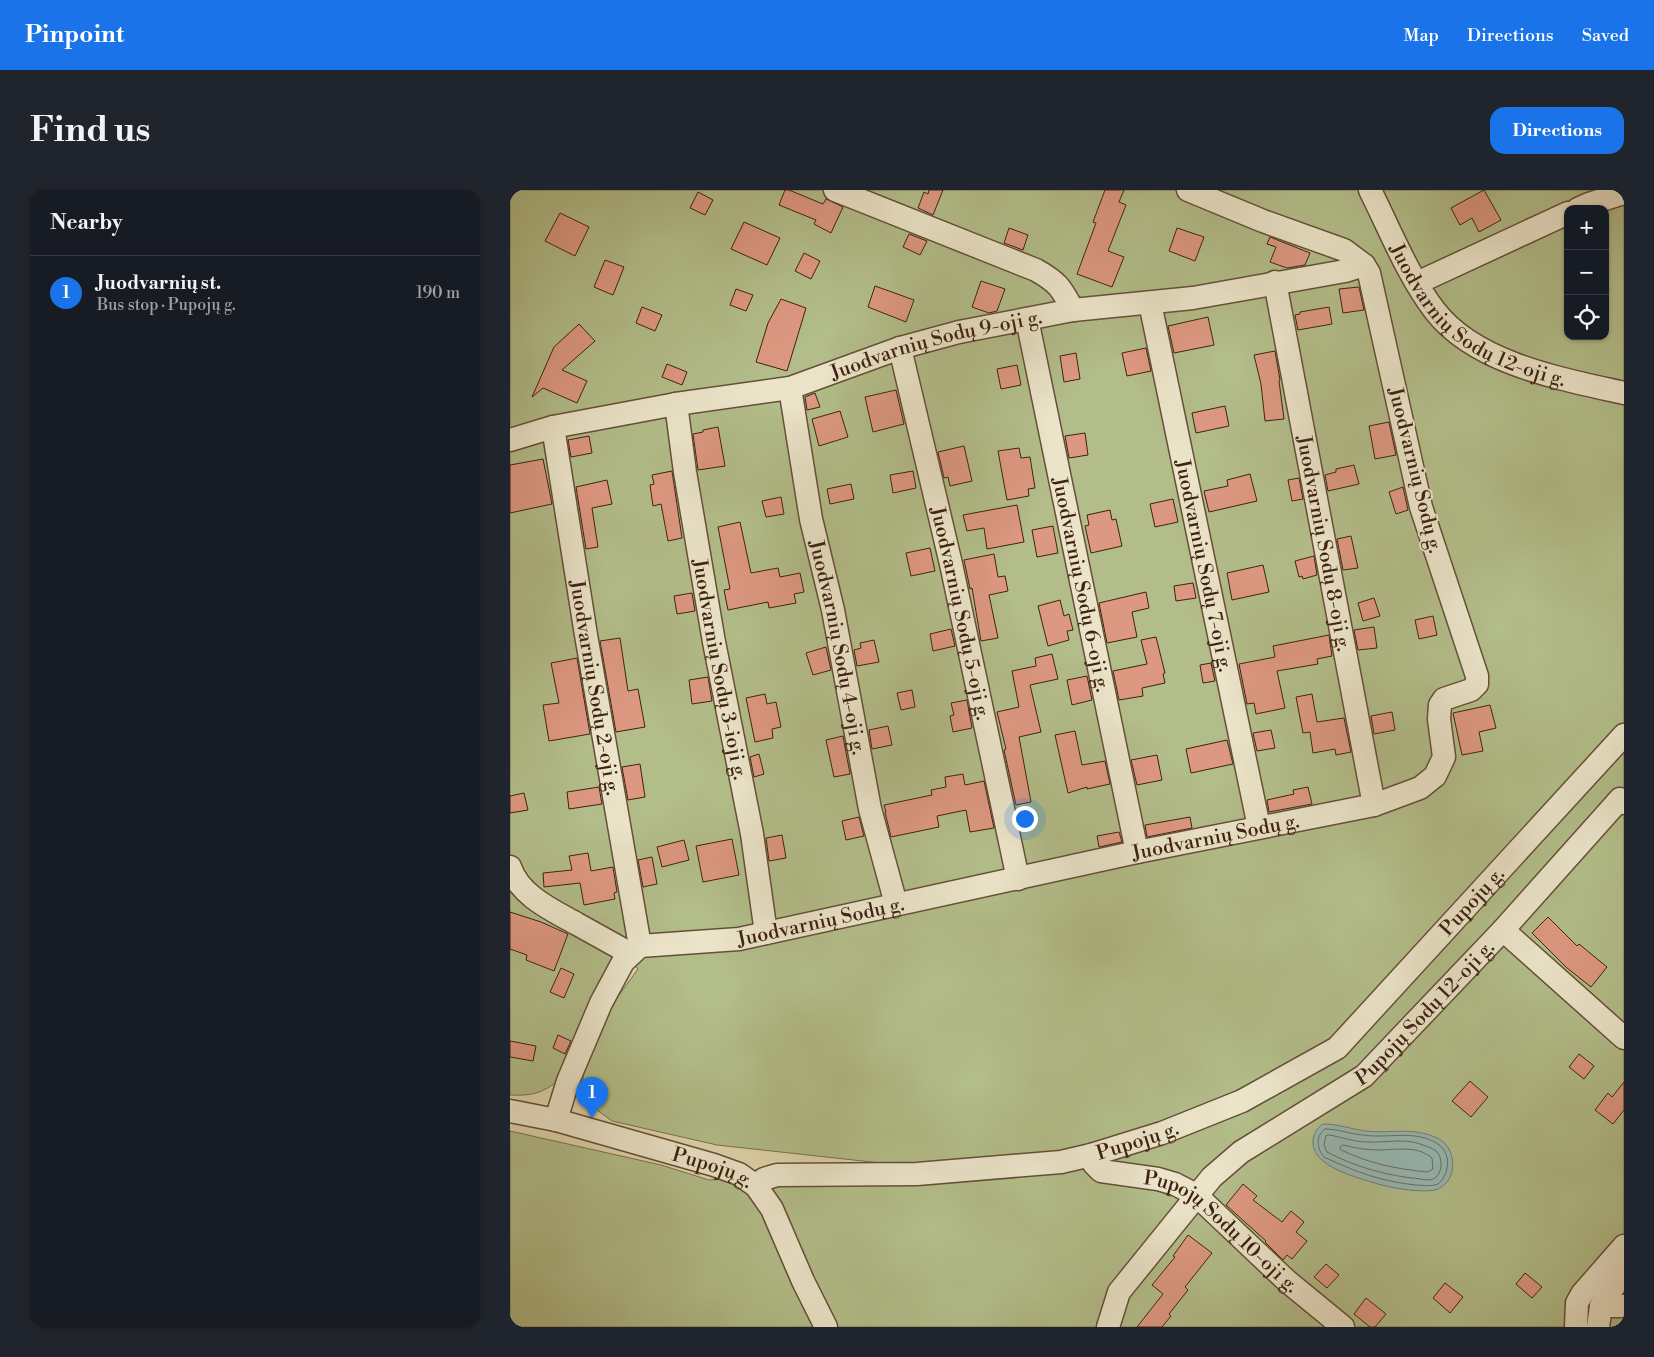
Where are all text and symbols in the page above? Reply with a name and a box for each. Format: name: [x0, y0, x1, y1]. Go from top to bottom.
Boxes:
text: Pinpoint: [25, 20, 124, 50]
text: Map: [1403, 24, 1439, 47]
text: Directions: [1467, 24, 1554, 47]
text: Saved: [1582, 24, 1629, 47]
button: Directions: [1490, 107, 1624, 154]
text: Find us: [30, 109, 150, 152]
map controls: [1564, 205, 1609, 340]
button: +: [1564, 205, 1609, 250]
text: Nearby: [50, 210, 123, 236]
street label: Juodvarnių Sodų 12-oji g.: [1383, 239, 1568, 393]
button: −: [1564, 250, 1609, 295]
text: Juodvarnių st.: [97, 271, 221, 295]
text: 1: [62, 283, 70, 303]
text: 190 m: [416, 283, 460, 303]
text: Bus stop · Pupojų g.: [97, 295, 236, 315]
button: locate: [1564, 295, 1609, 340]
street label: Juodvarnių Sodų 9-oji g.: [826, 305, 1044, 387]
street label: Juodvarnių Sodų g.: [1382, 384, 1447, 556]
street label: Juodvarnių Sodų 8-oji g.: [1290, 433, 1356, 654]
street label: Juodvarnių Sodų 7-oji g.: [1169, 456, 1237, 674]
street label: Juodvarnių Sodų 6-oji g.: [1046, 474, 1115, 694]
street label: Juodvarnių Sodų 5-oji g.: [924, 503, 995, 722]
street label: Juodvarnių Sodų 4-oji g.: [802, 537, 871, 757]
street label: Juodvarnių Sodų 3-ioji g.: [686, 556, 752, 782]
street label: Juodvarnių Sodų 2-oji g.: [563, 577, 625, 797]
your location: [1012, 806, 1038, 832]
street label: Juodvarnių Sodų g.: [1129, 809, 1302, 867]
street label: Pupojų g.: [1435, 862, 1511, 942]
street label: Juodvarnių Sodų g.: [734, 892, 907, 953]
street label: Pupojų Sodų 12-oji g.: [1351, 936, 1501, 1092]
pin: 1: [576, 1077, 608, 1118]
street label: Pupojų g.: [1094, 1117, 1183, 1167]
street label: Pupojų g.: [669, 1143, 758, 1194]
street label: Pupojų Sodų 10-oji g.: [1142, 1166, 1303, 1299]

